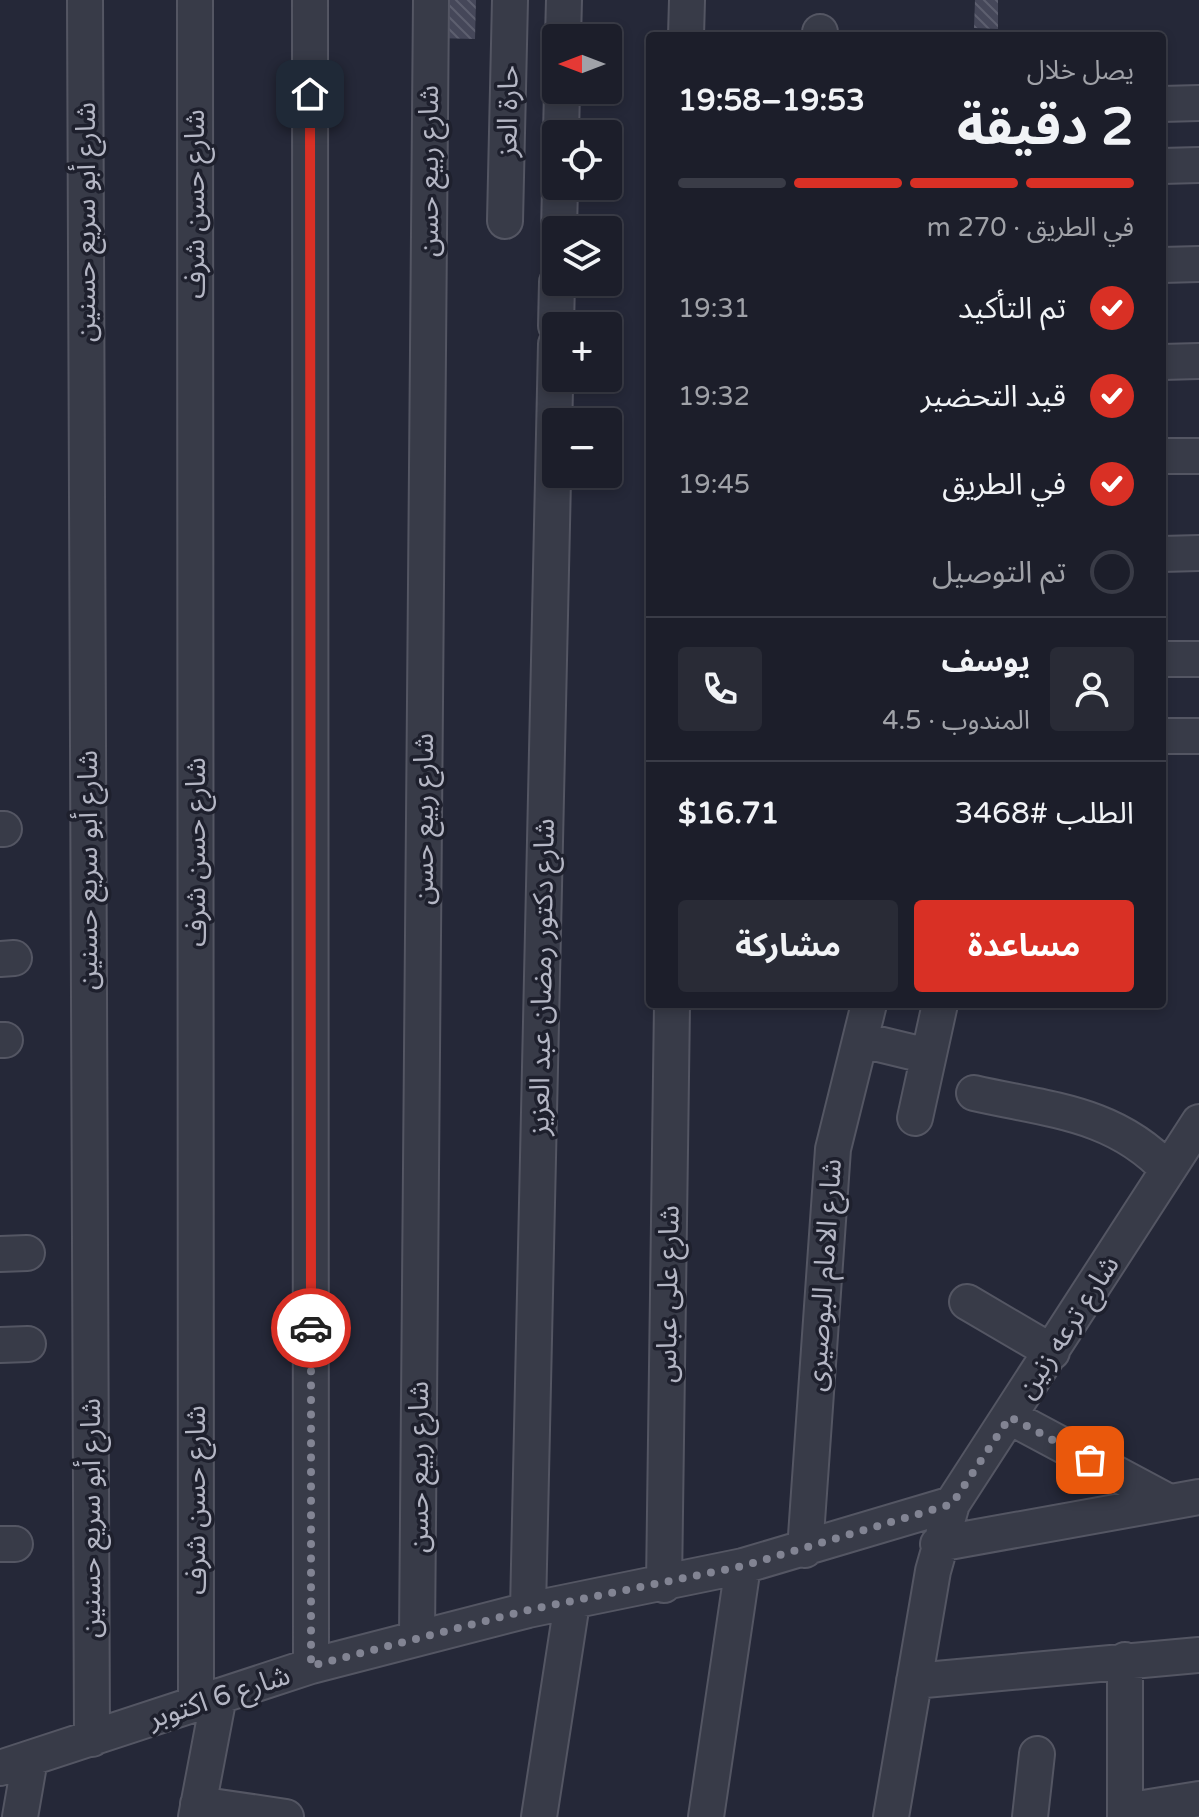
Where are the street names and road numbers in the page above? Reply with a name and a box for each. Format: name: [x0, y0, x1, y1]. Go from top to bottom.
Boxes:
street label: حارة العز: [490, 65, 526, 158]
street label: شارع ربيع حسن: [412, 85, 449, 257]
street label: شارع أبو سريع حسنين: [67, 102, 106, 342]
street label: شارع حسن شرف: [178, 109, 215, 299]
street label: شارع ربيع حسن: [407, 733, 444, 905]
street label: شارع أبو سريع حسنين: [69, 750, 108, 990]
street label: شارع حسن شرف: [179, 757, 216, 947]
street label: شارع دكتور رمضان عبد العزيز: [522, 818, 565, 1137]
street label: شارع الامام البوصيرى: [799, 1157, 852, 1393]
street label: شارع على عباس: [649, 1205, 690, 1383]
street label: شارع ترعه زنين: [1009, 1249, 1129, 1406]
street label: شارع ربيع حسن: [402, 1381, 439, 1553]
street label: شارع أبو سريع حسنين: [72, 1398, 111, 1638]
street label: شارع حسن شرف: [179, 1405, 216, 1595]
street label: شارع 6 اكتوبر: [143, 1658, 295, 1739]

